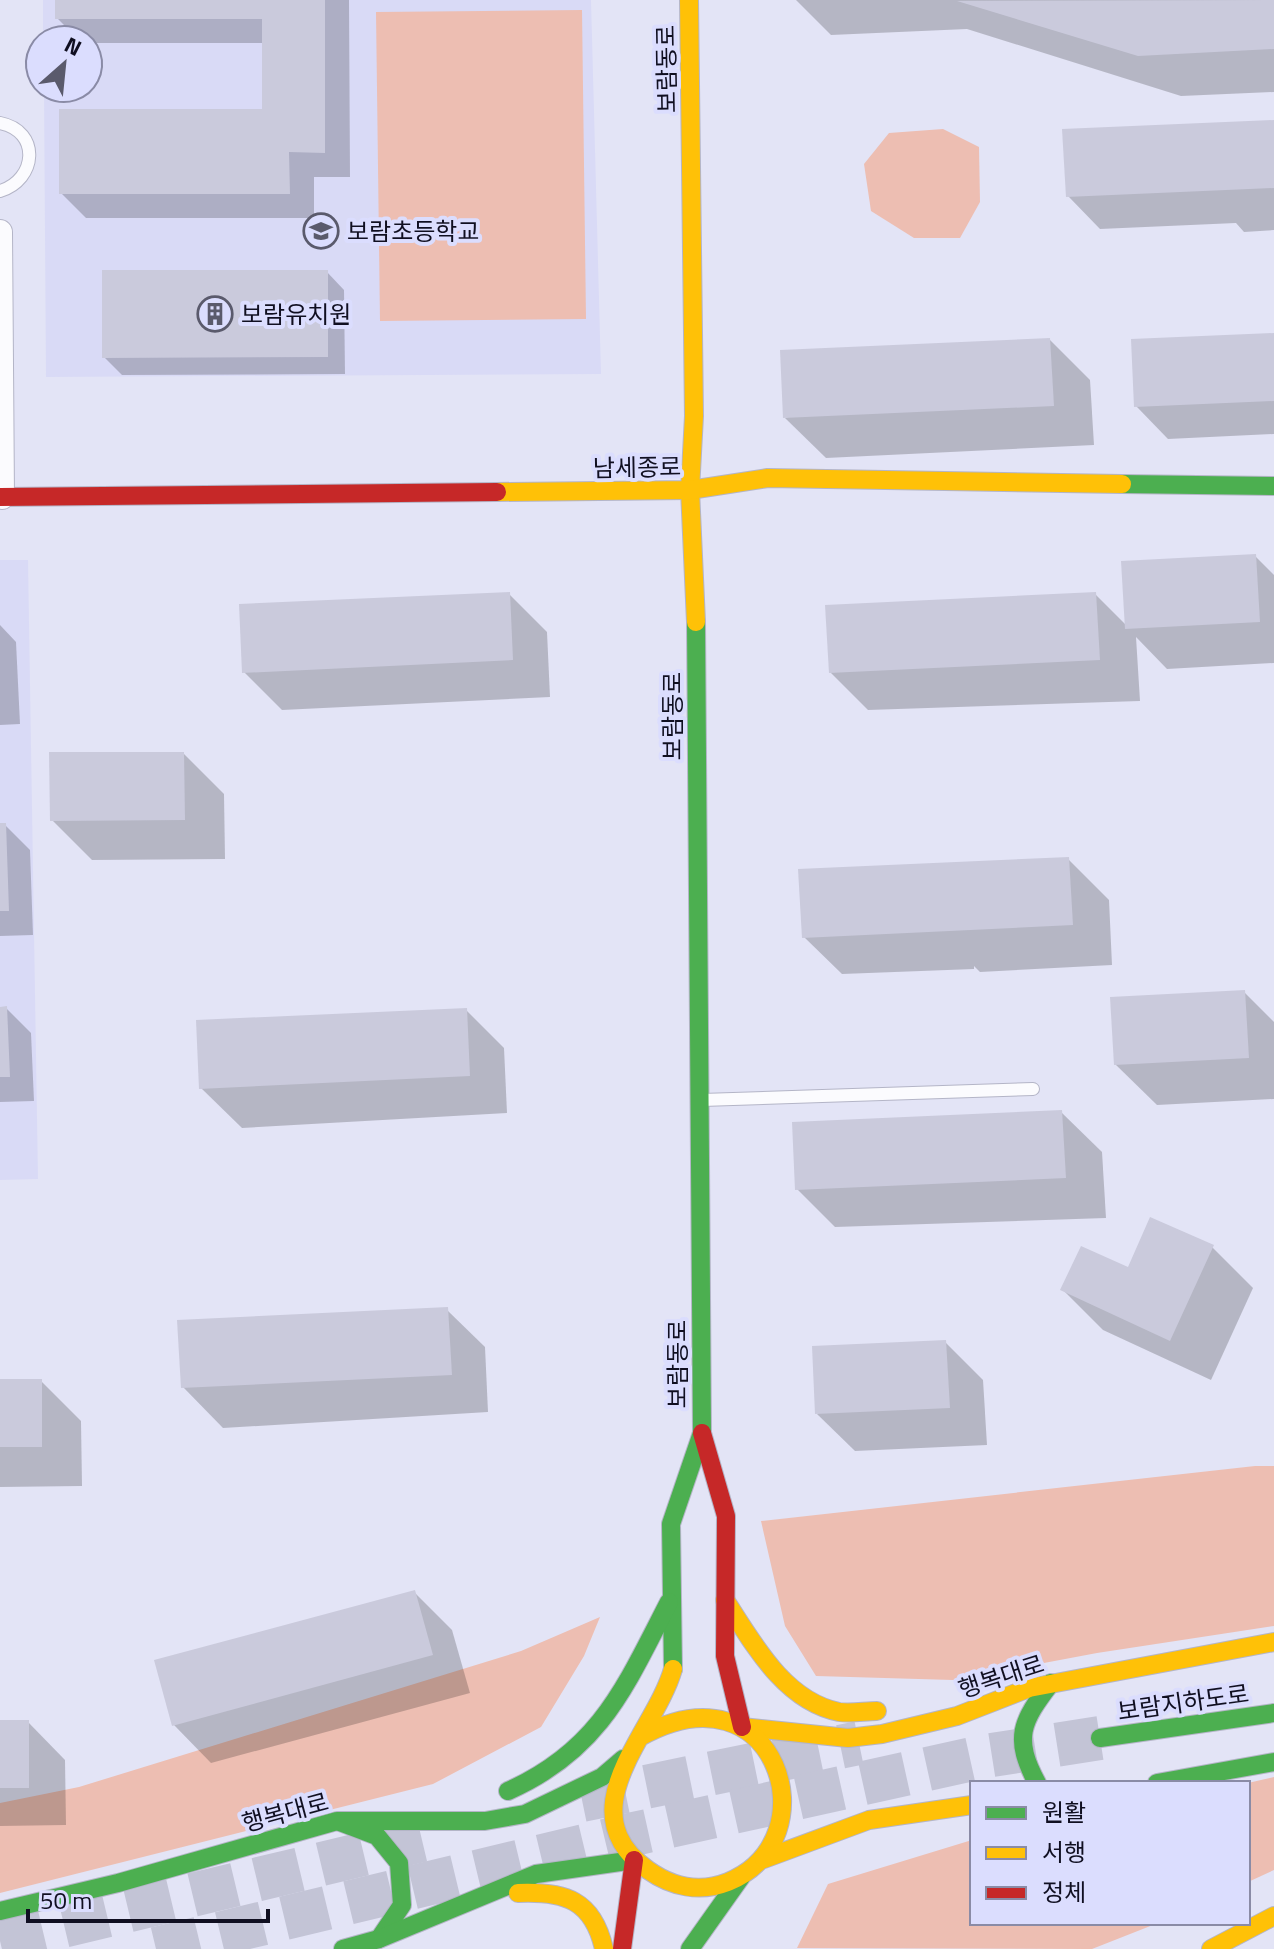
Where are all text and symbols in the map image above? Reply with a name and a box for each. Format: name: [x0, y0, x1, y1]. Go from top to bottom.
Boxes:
north arrow: [24, 24, 104, 104]
street label: 보람동로: [647, 25, 685, 113]
text: N: [59, 28, 88, 65]
school or university icon: 보람초등학교: [302, 212, 340, 250]
place label: 보람초등학교: [347, 213, 479, 249]
building icon: 보람유치원: [196, 295, 234, 333]
place label: 보람유치원: [241, 296, 351, 332]
street label: 남세종로: [593, 448, 681, 486]
street label: 보람동로: [654, 672, 690, 760]
street label: 보람동로: [659, 1320, 695, 1408]
street label: 행복대로: [953, 1645, 1049, 1707]
street label: 보람지하도로: [1115, 1675, 1251, 1729]
legend: [970, 1781, 1250, 1925]
street label: 행복대로: [238, 1783, 332, 1841]
text: 원활: [1042, 1794, 1086, 1830]
text: 서행: [1042, 1834, 1086, 1870]
scale bar: [28, 1873, 268, 1923]
text: 정체: [1042, 1874, 1086, 1910]
text: 50 m: [40, 1882, 92, 1918]

